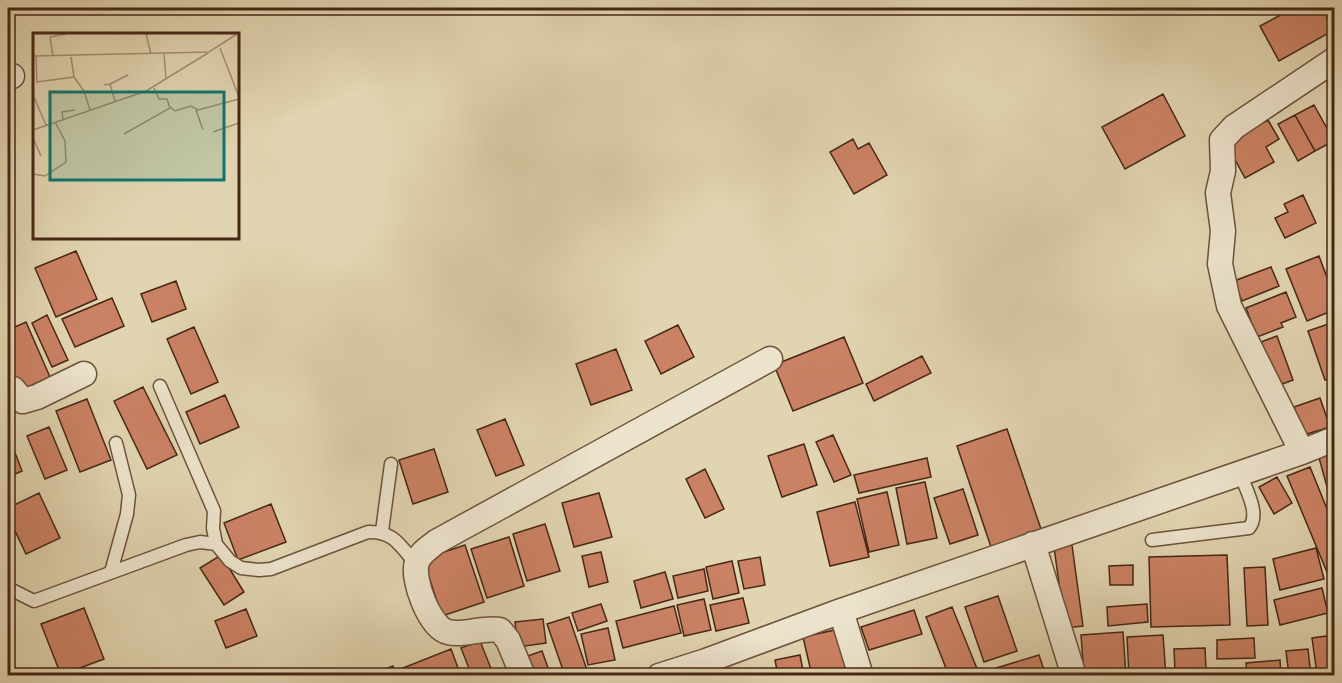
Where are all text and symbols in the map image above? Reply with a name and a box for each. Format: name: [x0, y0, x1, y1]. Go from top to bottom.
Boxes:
inset map: [33, 33, 238, 238]

